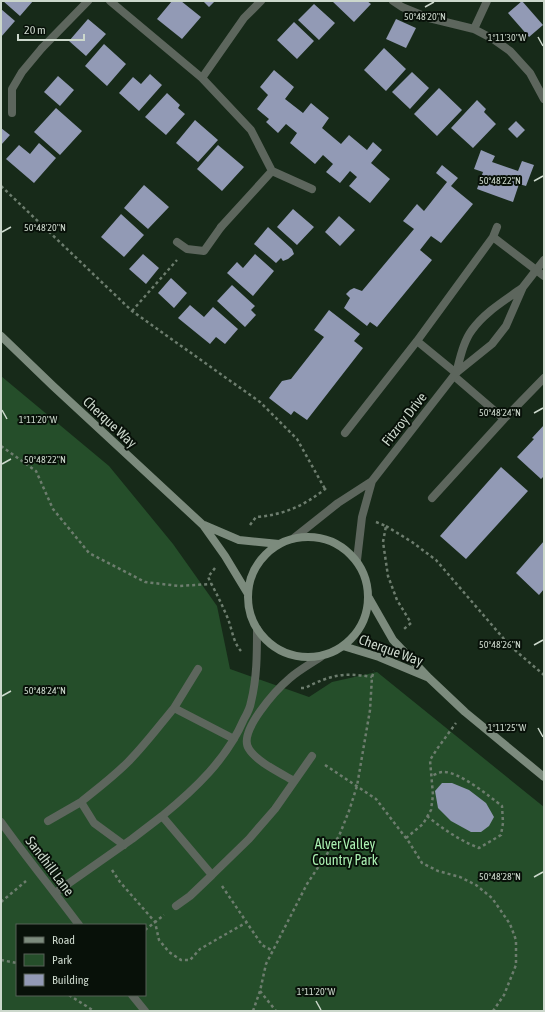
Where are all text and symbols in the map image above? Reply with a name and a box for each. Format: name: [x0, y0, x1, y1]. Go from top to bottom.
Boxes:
text: 50°48'20"N: [404, 11, 446, 22]
scale bar: [18, 16, 84, 42]
text: 20 m: [24, 23, 46, 37]
text: 1°11'30"W: [488, 32, 527, 43]
text: 50°48'22"N: [479, 175, 521, 186]
text: 50°48'20"N: [24, 222, 66, 233]
street label: Fitzroy Drive: [378, 389, 430, 449]
street label: Cherque Way: [80, 393, 140, 451]
text: 50°48'24"N: [479, 407, 521, 418]
text: 1°11'20"W: [19, 414, 58, 425]
text: 50°48'22"N: [24, 454, 66, 465]
street label: Cherque Way: [357, 631, 426, 669]
text: 50°48'26"N: [479, 639, 521, 650]
text: 50°48'24"N: [24, 685, 66, 696]
text: 1°11'25"W: [488, 722, 527, 733]
street label: Sandhill Lane: [22, 833, 78, 899]
park label: Alver Valley Country Park: [312, 836, 378, 868]
text: 50°48'28"N: [479, 871, 521, 882]
legend: [16, 924, 146, 996]
text: Road: [52, 933, 75, 947]
text: Park: [52, 953, 73, 967]
text: Building: [52, 973, 90, 987]
text: 1°11'20"W: [297, 986, 336, 997]

